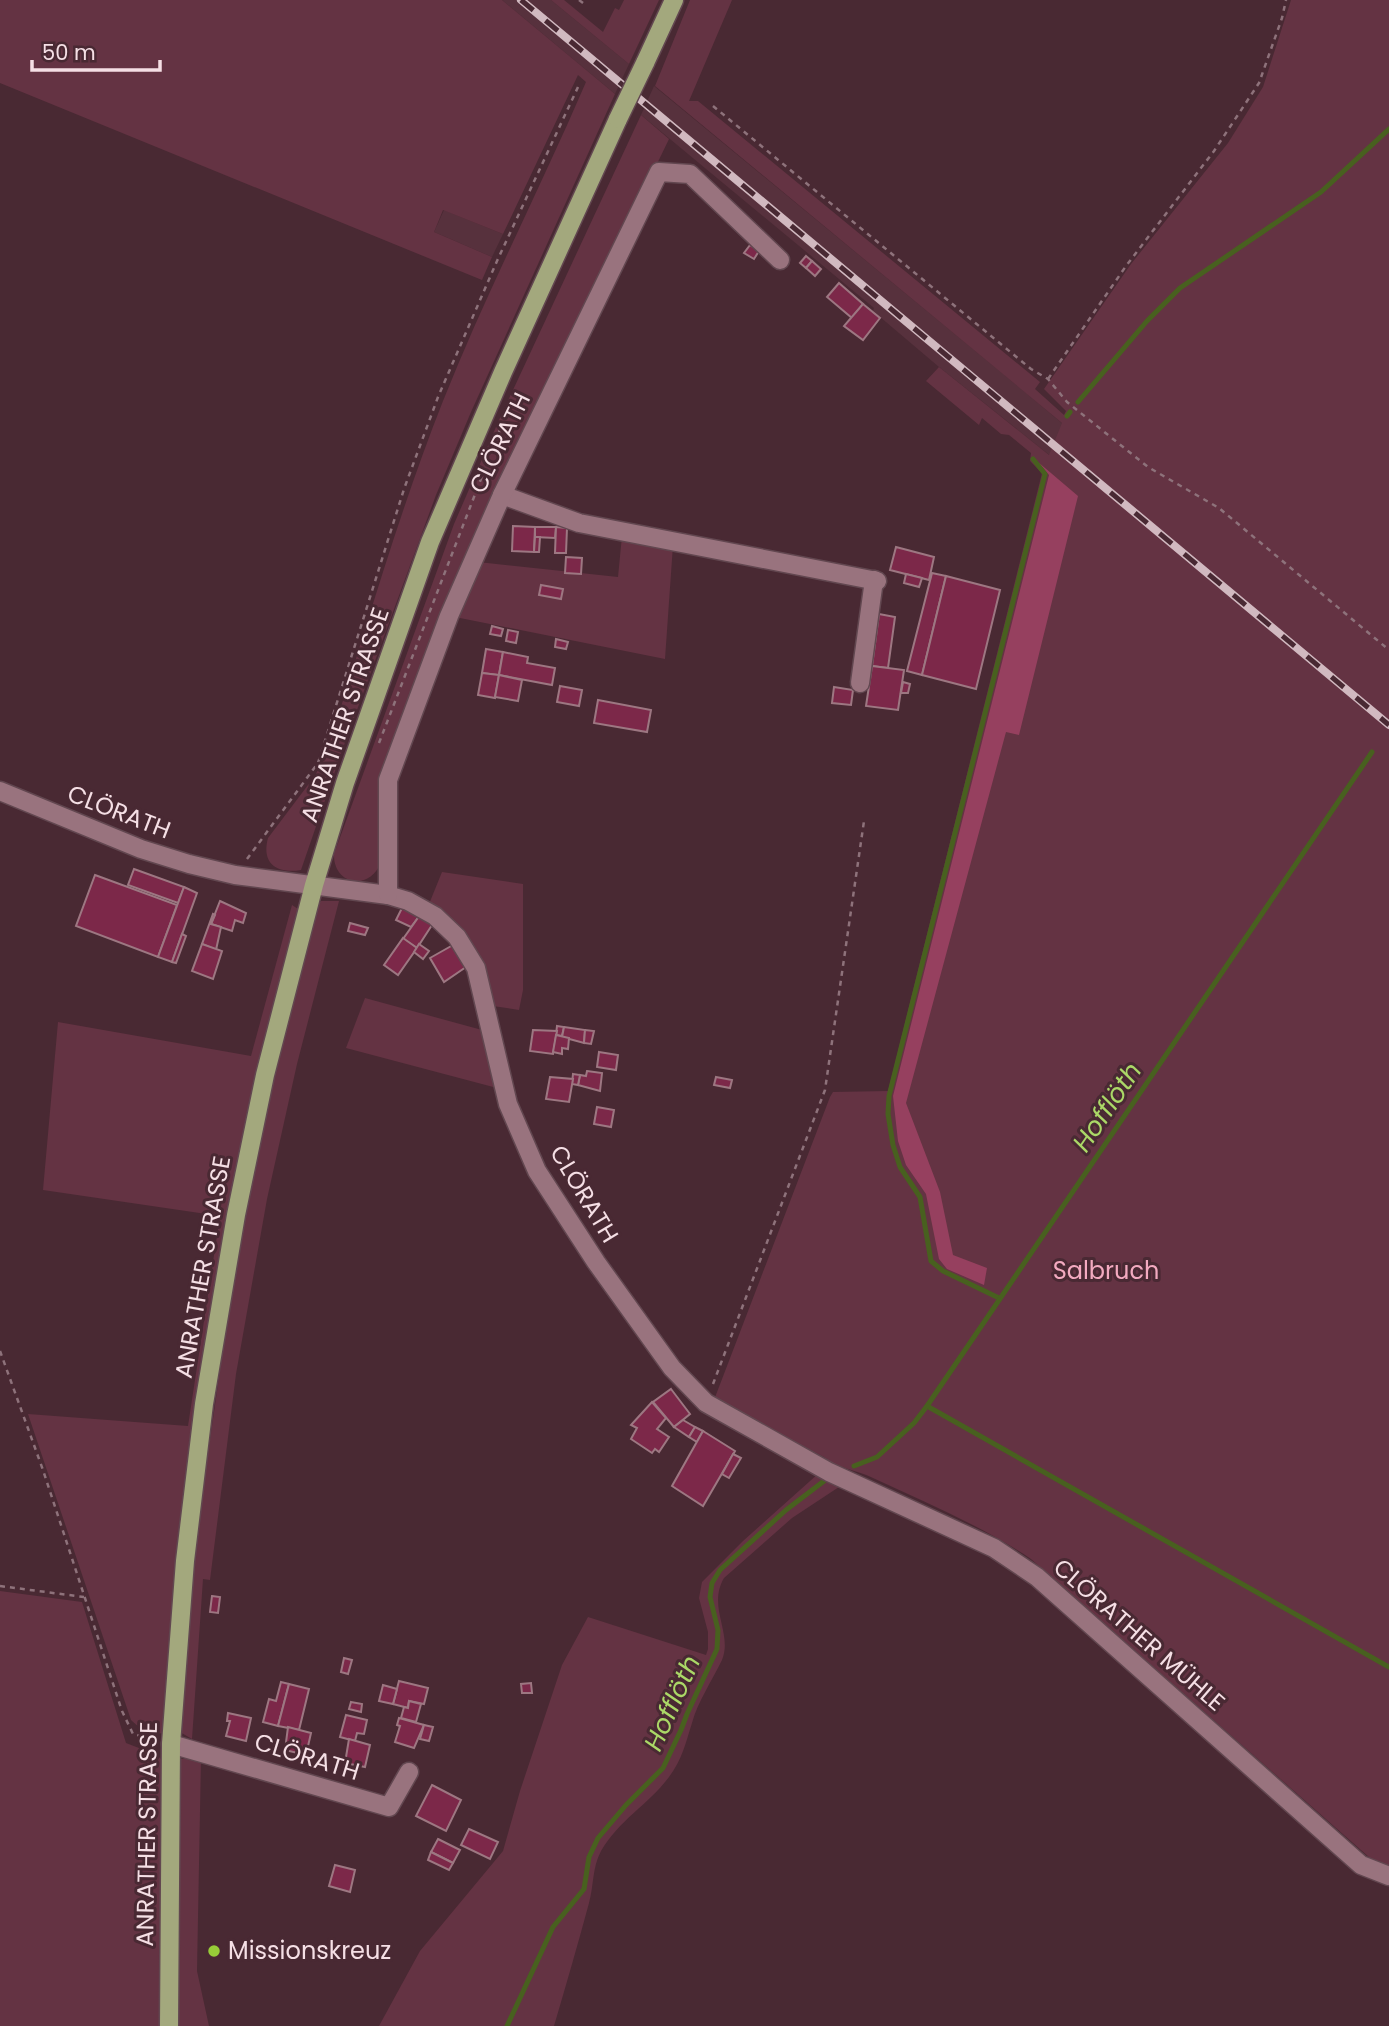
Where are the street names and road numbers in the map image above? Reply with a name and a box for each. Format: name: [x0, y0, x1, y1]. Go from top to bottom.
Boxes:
street label: CLÖRATH: [461, 387, 538, 499]
street label: ANRATHER STRASSE: [292, 603, 397, 827]
street label: CLÖRATH: [63, 777, 176, 846]
street label: CLÖRATH: [542, 1139, 626, 1249]
street label: ANRATHER STRASSE: [167, 1153, 238, 1381]
street label: CLÖRATHER MÜHLE: [1046, 1551, 1232, 1718]
street label: ANRATHER STRASSE: [128, 1721, 165, 1947]
street label: CLÖRATH: [251, 1725, 364, 1788]

